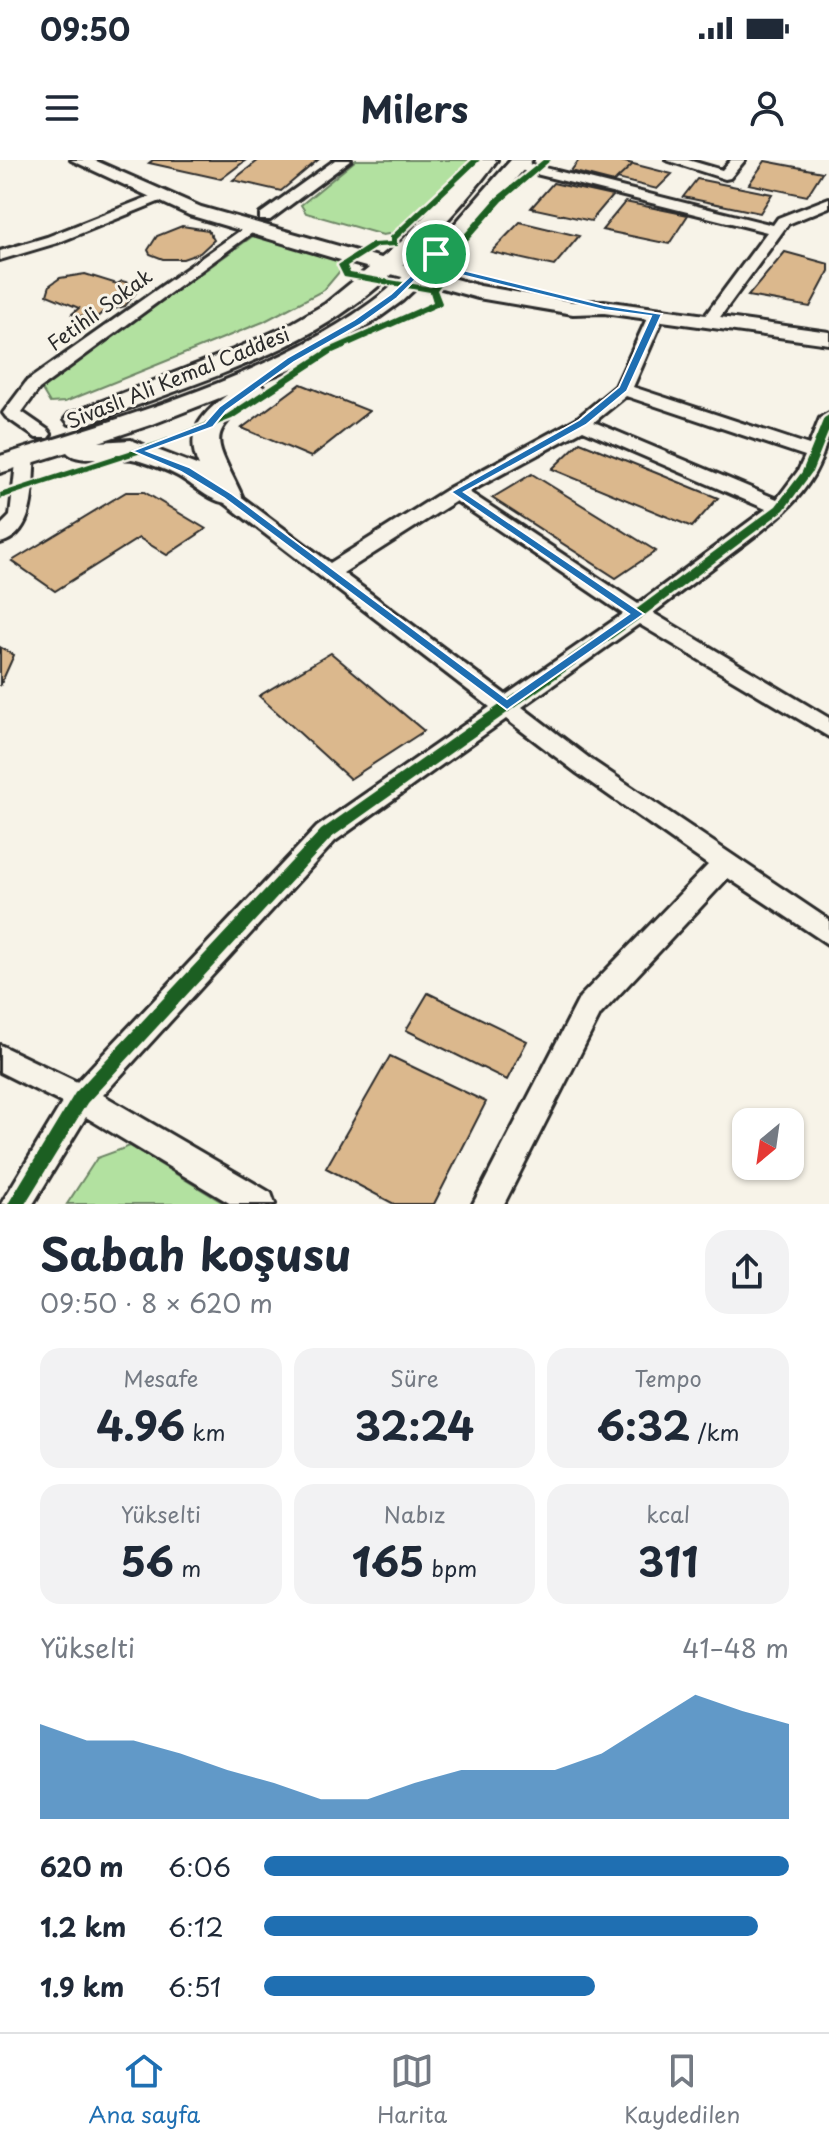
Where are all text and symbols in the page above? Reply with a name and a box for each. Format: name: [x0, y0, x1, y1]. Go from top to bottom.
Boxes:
text: 09:50: [40, 6, 130, 51]
text: Milers: [360, 81, 469, 135]
icon: menu: [40, 86, 84, 130]
icon: person: [745, 86, 789, 130]
pin: [402, 220, 470, 288]
icon: arrive: [414, 232, 458, 276]
street label: Fetihli Sokak: [41, 261, 158, 358]
street label: Sivaslı Ali Kemal Caddesi: [61, 318, 294, 436]
north arrow: [732, 1108, 804, 1180]
map controls: [732, 1108, 804, 1180]
text: Sabah koşusu: [40, 1220, 352, 1286]
button: share: [705, 1230, 789, 1314]
text: 09:50 · 8 × 620 m: [40, 1283, 273, 1322]
text: Mesafe: [123, 1361, 198, 1394]
text: Süre: [390, 1361, 439, 1394]
text: Tempo: [635, 1361, 702, 1394]
text: 4.96: [96, 1394, 185, 1455]
text: 32:24: [355, 1394, 474, 1455]
text: 6:32: [597, 1394, 690, 1455]
text: km: [185, 1415, 225, 1448]
text: /km: [690, 1415, 740, 1448]
text: Yükselti: [121, 1497, 201, 1530]
text: Nabız: [384, 1497, 445, 1530]
text: kcal: [646, 1497, 690, 1530]
text: 56: [120, 1530, 174, 1591]
text: 165: [352, 1530, 424, 1591]
text: 311: [638, 1530, 698, 1591]
text: m: [174, 1551, 201, 1584]
text: bpm: [424, 1551, 477, 1584]
text: Yükselti: [40, 1628, 135, 1667]
text: 41–48 m: [682, 1628, 789, 1667]
text: 620 m: [40, 1847, 124, 1886]
text: 6:06: [168, 1847, 231, 1886]
text: 1.2 km: [40, 1907, 126, 1946]
text: 6:12: [168, 1907, 224, 1946]
text: 1.9 km: [40, 1967, 124, 2006]
text: 6:51: [168, 1967, 221, 2006]
tab: Ana sayfa: [89, 2049, 200, 2130]
tab: Harita: [377, 2049, 447, 2130]
tab: Kaydedilen: [624, 2049, 740, 2130]

